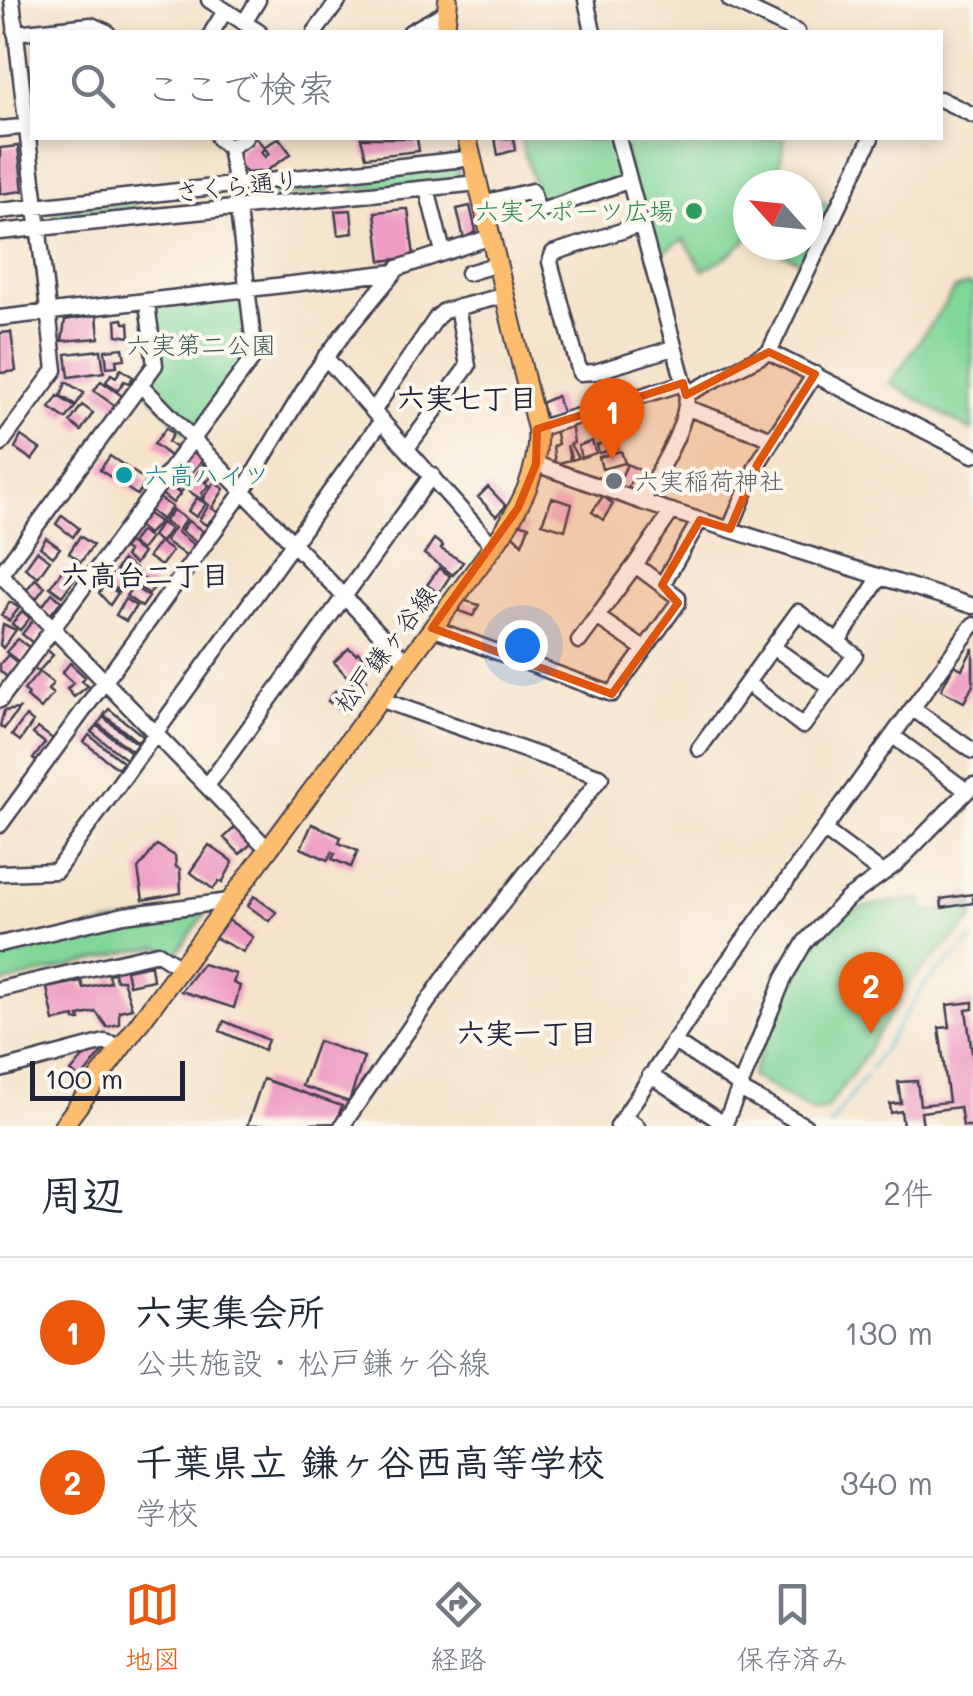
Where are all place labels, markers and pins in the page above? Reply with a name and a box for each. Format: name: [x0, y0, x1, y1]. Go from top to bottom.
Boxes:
place label: 六実スポーツ広場: [474, 194, 674, 226]
marker: 六実スポーツ広場: [683, 200, 705, 222]
pin: 1: [580, 378, 644, 460]
place label: 六高ハイツ: [144, 458, 269, 490]
marker: 六高ハイツ: [113, 464, 135, 486]
place label: 六実稲荷神社: [634, 464, 784, 496]
marker: 六実稲荷神社: [603, 470, 625, 492]
pin: 2: [838, 952, 904, 1034]

